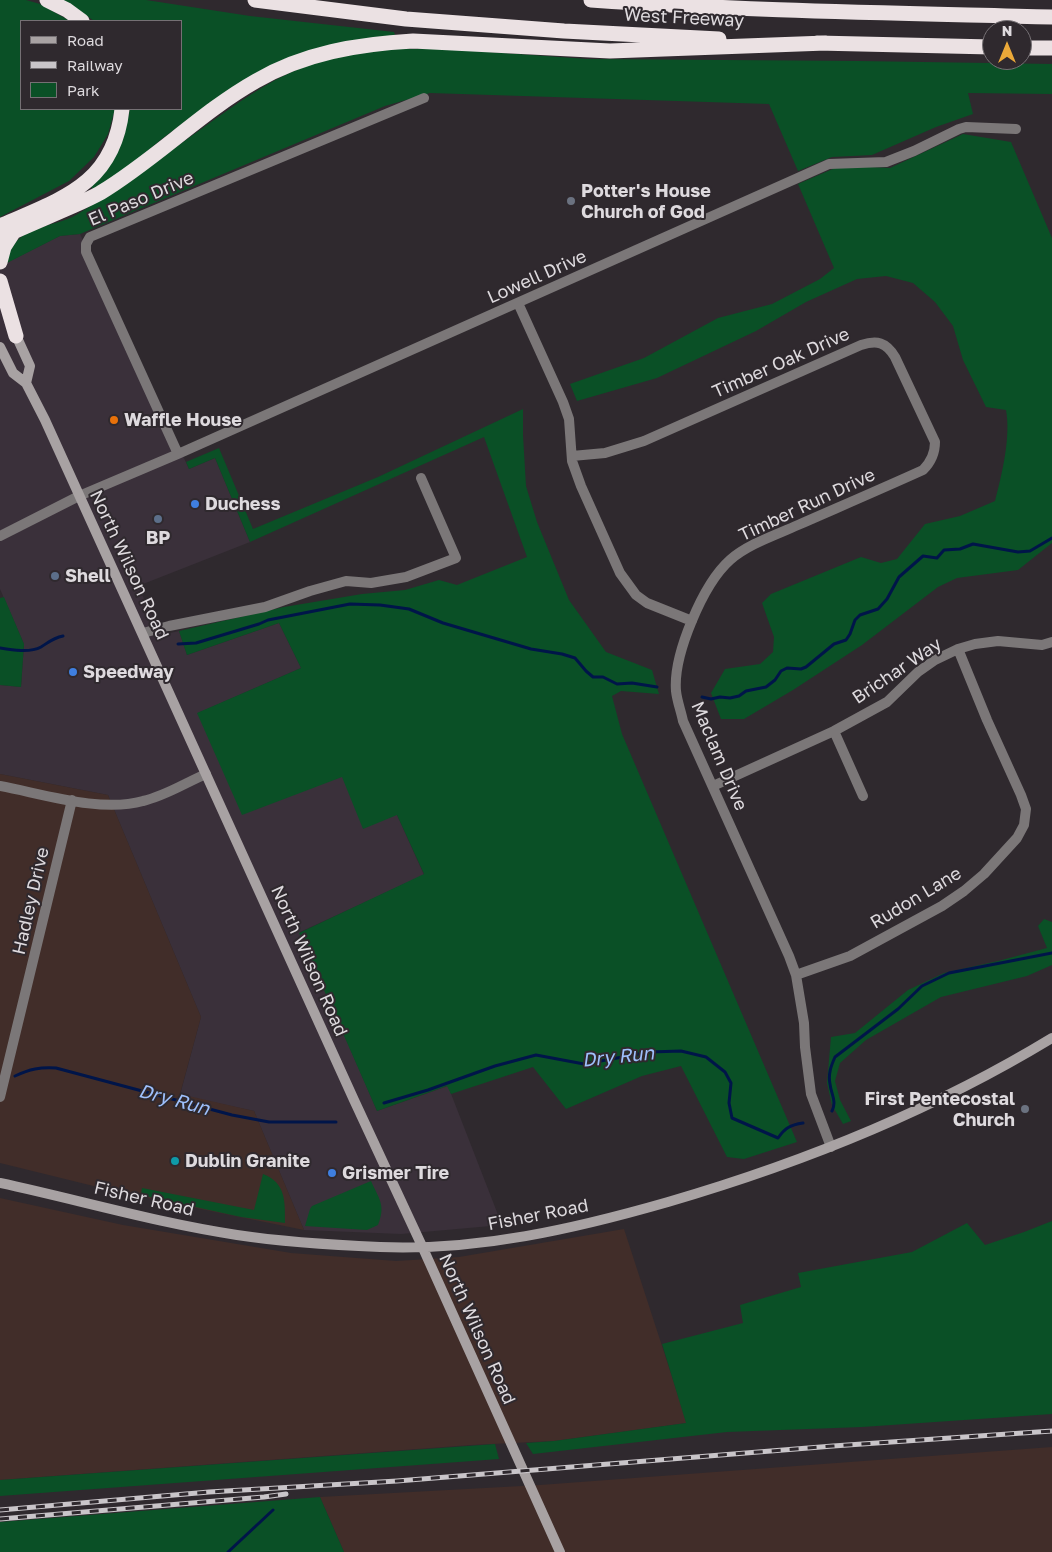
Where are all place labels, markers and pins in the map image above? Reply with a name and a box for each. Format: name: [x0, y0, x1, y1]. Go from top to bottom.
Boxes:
place label: Potter's House Church of God: [581, 180, 711, 222]
marker: Potter's House Church of God: [565, 195, 577, 207]
place label: Waffle House: [124, 409, 242, 431]
marker: Waffle House: [108, 414, 120, 426]
place label: Duchess: [205, 493, 281, 515]
marker: Duchess: [189, 498, 201, 510]
marker: BP: [152, 513, 164, 525]
place label: BP: [146, 527, 170, 549]
place label: Shell: [65, 565, 111, 587]
marker: Shell: [49, 570, 61, 582]
place label: Speedway: [83, 661, 174, 683]
marker: Speedway: [67, 666, 79, 678]
place label: First Pentecostal Church: [865, 1088, 1015, 1130]
marker: First Pentecostal Church: [1019, 1103, 1031, 1115]
place label: Dublin Granite: [185, 1150, 310, 1172]
marker: Dublin Granite: [169, 1155, 181, 1167]
place label: Grismer Tire: [342, 1162, 449, 1184]
marker: Grismer Tire: [326, 1167, 338, 1179]

